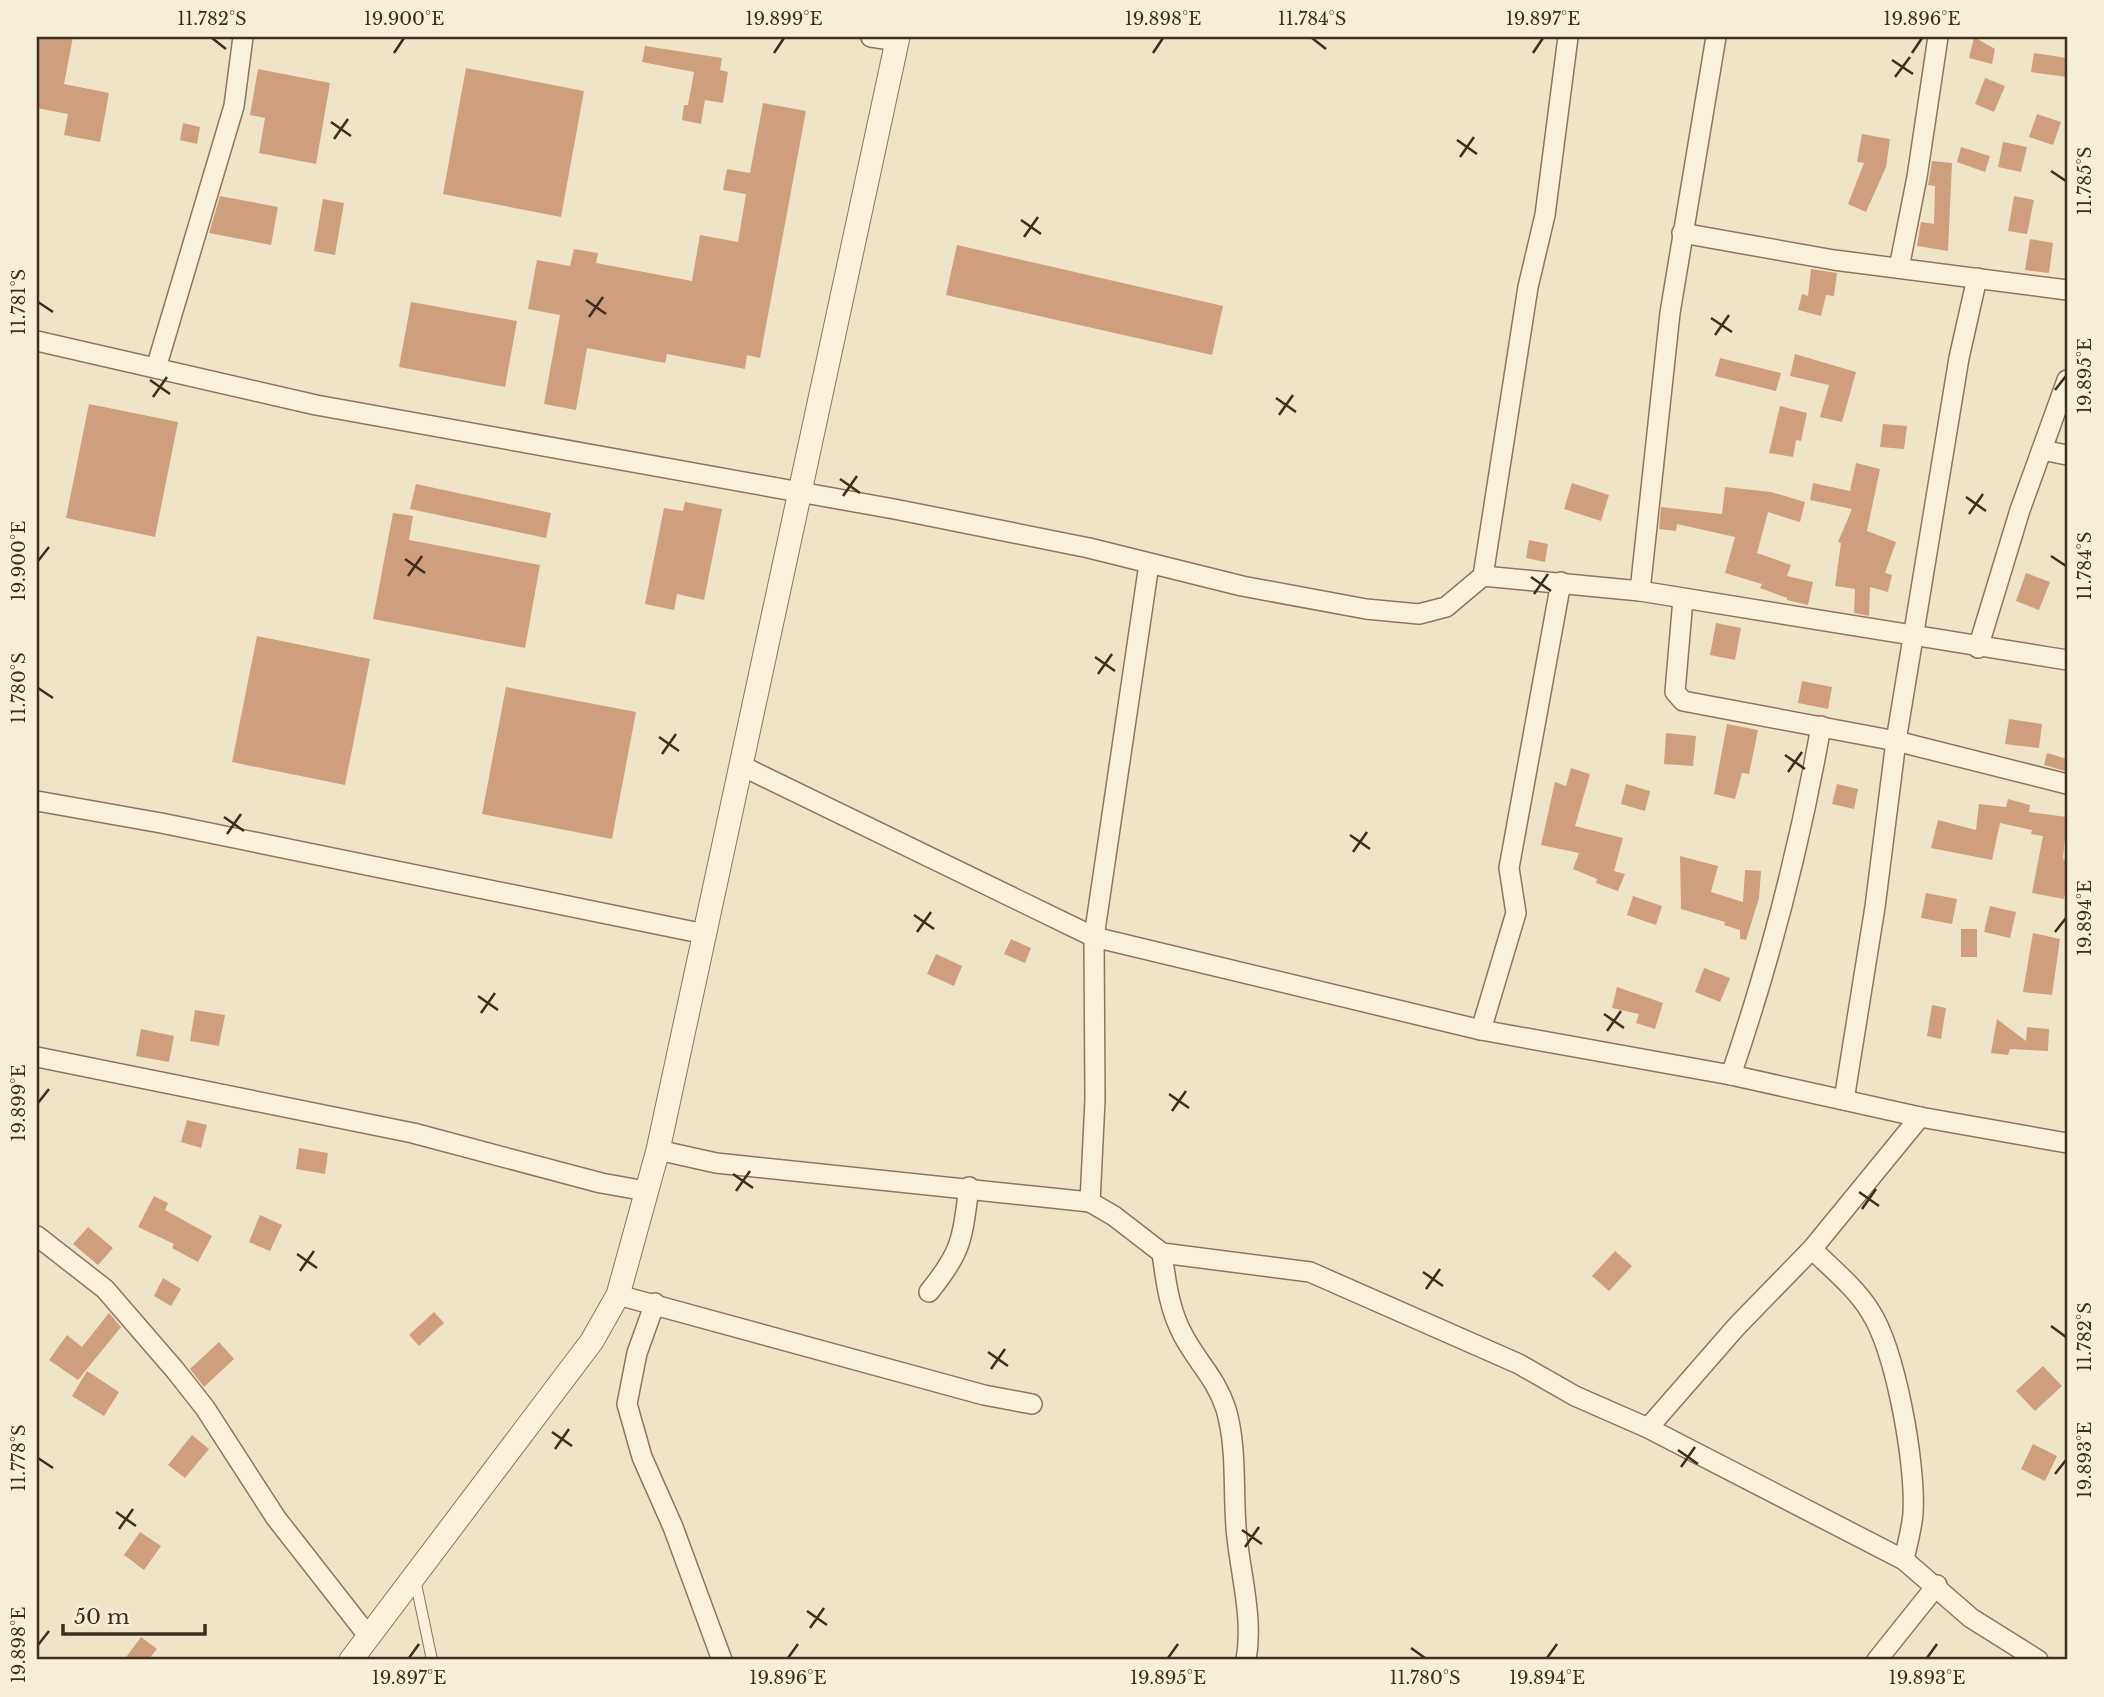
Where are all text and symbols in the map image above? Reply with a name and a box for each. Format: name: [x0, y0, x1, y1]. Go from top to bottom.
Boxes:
text: 11.782°S: [177, 8, 247, 30]
text: 19.900°E: [364, 8, 444, 30]
text: 19.899°E: [745, 8, 823, 30]
text: 19.898°E: [1125, 8, 1201, 30]
text: 11.784°S: [1278, 8, 1346, 30]
text: 19.897°E: [1506, 8, 1580, 30]
text: 19.896°E: [1883, 8, 1961, 30]
text: 11.785°S: [2074, 147, 2096, 215]
text: 11.781°S: [8, 269, 30, 335]
text: 19.895°E: [2074, 338, 2096, 414]
text: 19.900°E: [8, 521, 30, 601]
text: 11.784°S: [2074, 532, 2096, 600]
text: 11.780°S: [8, 652, 30, 724]
text: 19.894°E: [2074, 880, 2096, 956]
text: 19.899°E: [8, 1064, 30, 1142]
text: 11.782°S: [2074, 1302, 2096, 1372]
text: 19.893°E: [2074, 1422, 2096, 1498]
text: 11.778°S: [8, 1424, 30, 1492]
scale bar: [63, 1592, 205, 1636]
text: 50 m: [74, 1604, 130, 1630]
text: 19.898°E: [8, 1607, 30, 1683]
text: 19.897°E: [372, 1667, 446, 1689]
text: 19.896°E: [749, 1667, 827, 1689]
text: 19.895°E: [1130, 1667, 1206, 1689]
text: 11.780°S: [1389, 1667, 1461, 1689]
text: 19.894°E: [1509, 1667, 1585, 1689]
text: 19.893°E: [1889, 1667, 1965, 1689]

